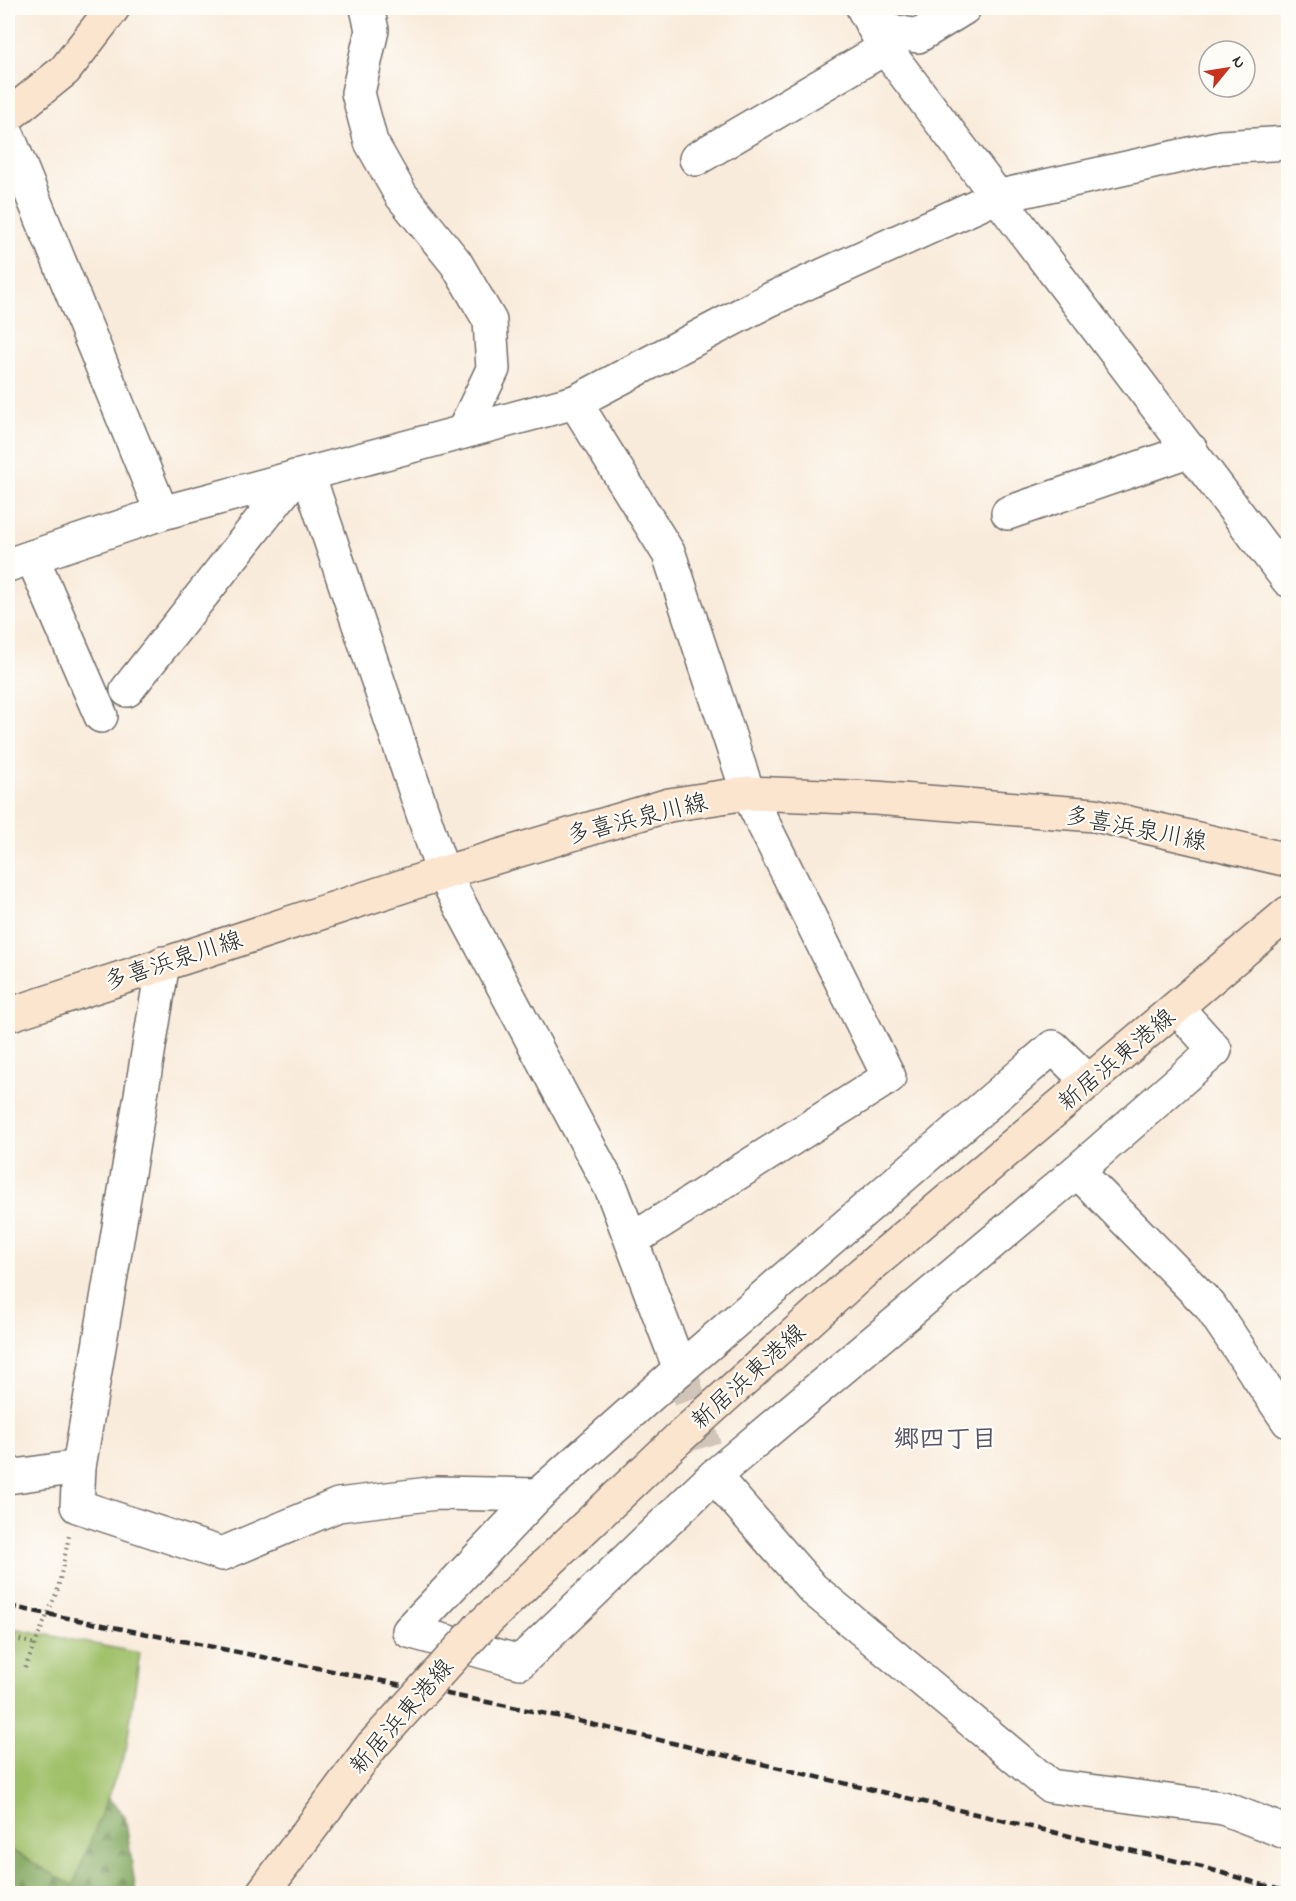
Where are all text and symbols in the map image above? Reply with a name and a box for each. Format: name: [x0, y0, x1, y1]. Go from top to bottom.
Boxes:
north arrow: [1197, 39, 1257, 99]
text: N: [1225, 52, 1251, 73]
street label: 多喜浜泉川線: [564, 786, 712, 855]
street label: 多喜浜泉川線: [1062, 800, 1210, 861]
street label: 多喜浜泉川線: [100, 923, 248, 1001]
street label: 新居浜東港線: [1051, 1001, 1184, 1121]
street label: 新居浜東港線: [684, 1317, 815, 1439]
district label: 郷四丁目: [893, 1422, 997, 1460]
street label: 新居浜東港線: [342, 1652, 463, 1783]

